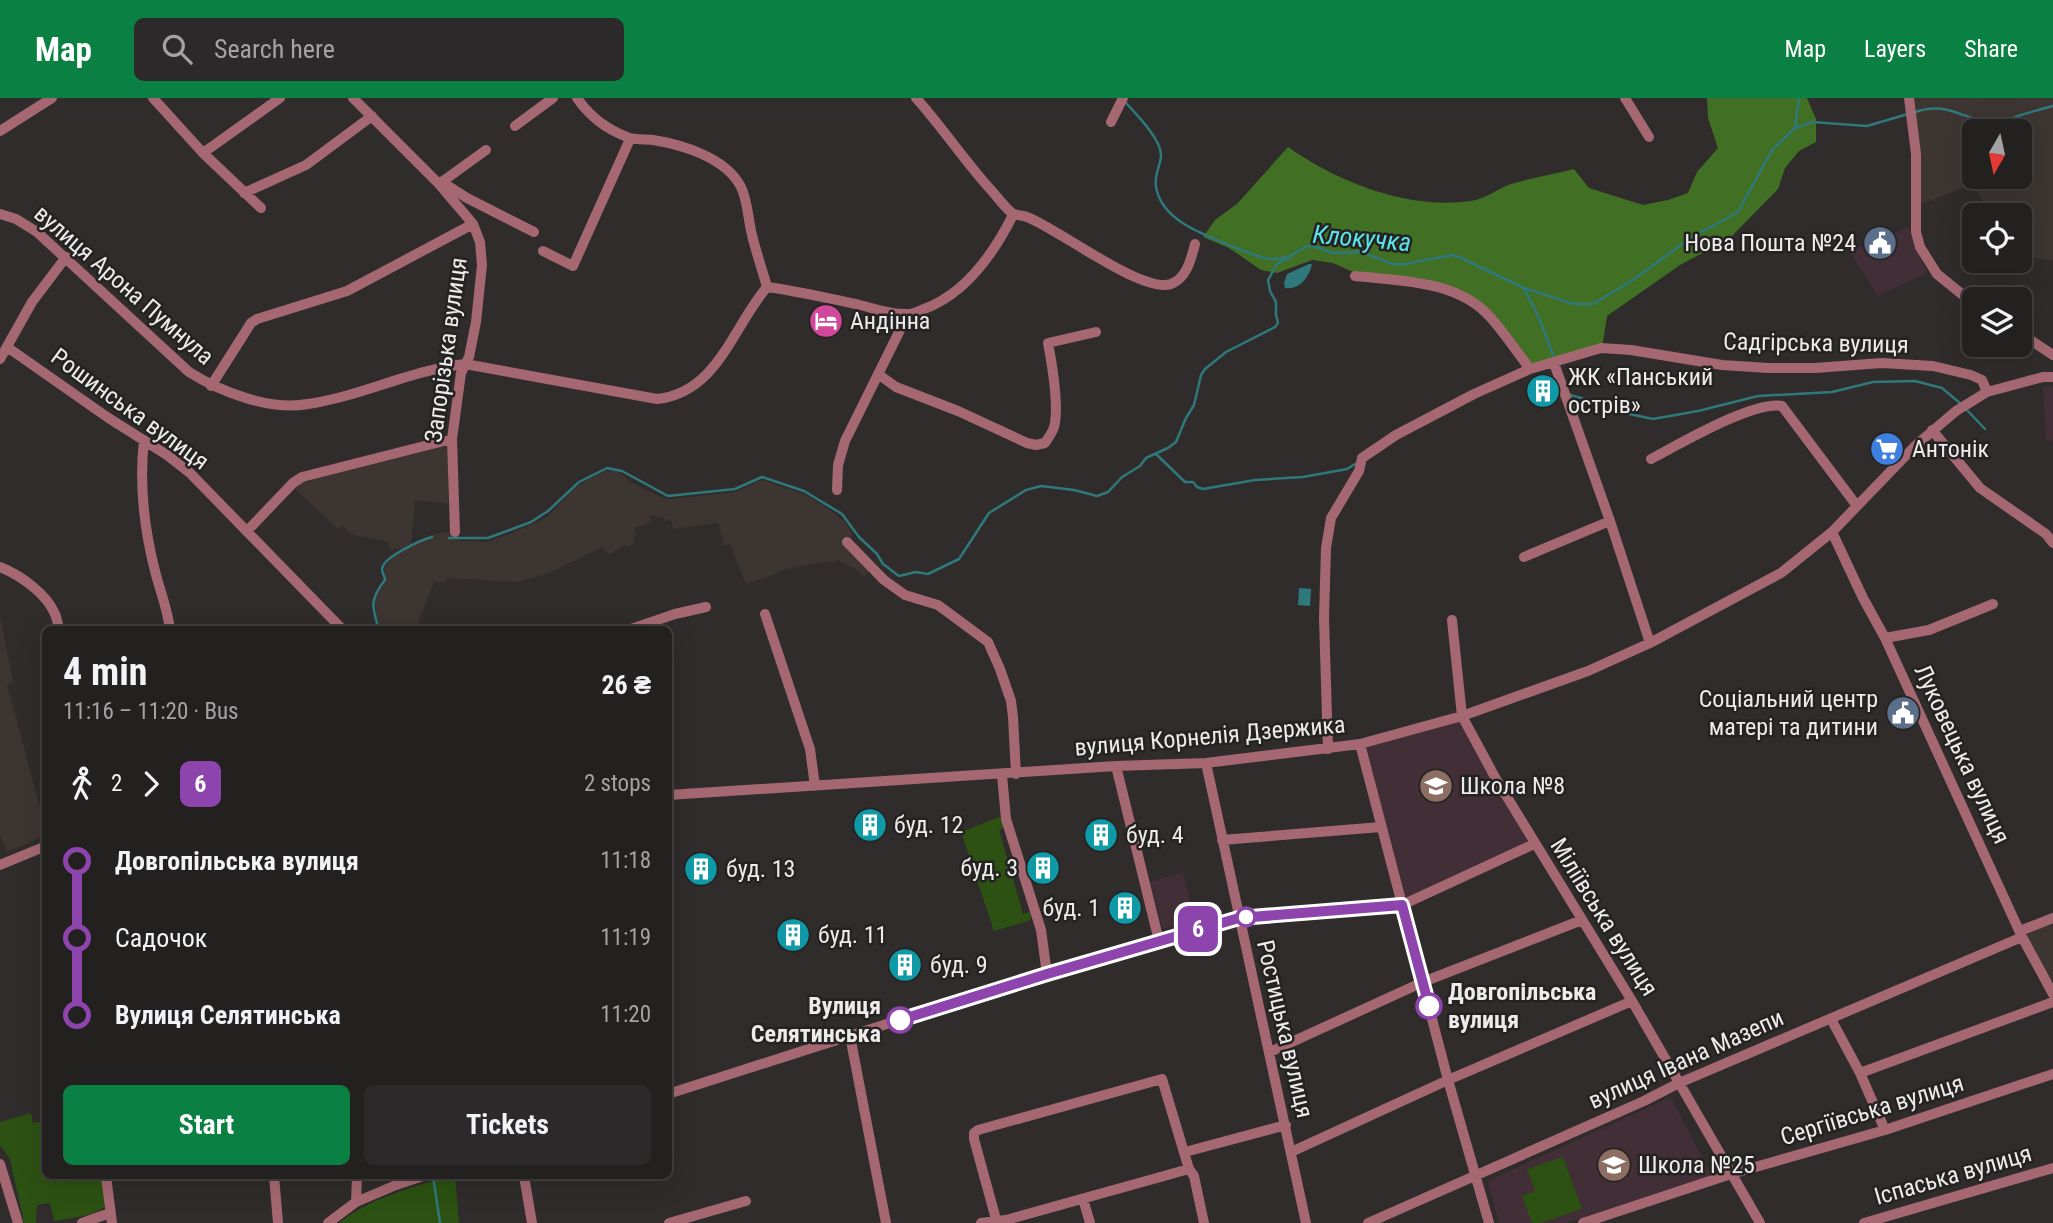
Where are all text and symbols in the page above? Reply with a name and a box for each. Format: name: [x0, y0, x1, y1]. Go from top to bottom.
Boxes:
search box: [134, 18, 624, 81]
text: Map: [35, 30, 92, 69]
icon: search: [158, 30, 196, 68]
text: Search here: [214, 34, 335, 64]
text: Map: [1785, 35, 1826, 63]
text: Layers: [1864, 35, 1926, 63]
text: Share: [1964, 35, 2018, 63]
north arrow: [1962, 119, 2032, 189]
map controls: [1962, 119, 2032, 357]
street label: вулиця Арона Пумнула: [29, 199, 219, 371]
button: locate: [1962, 203, 2032, 273]
water label: Клокучка: [1312, 219, 1412, 257]
public building icon: Нова Пошта №24: [1861, 224, 1899, 262]
place label: Нова Пошта №24: [1684, 229, 1856, 257]
street label: Запорізька вулиця: [419, 256, 473, 444]
button: layers: [1962, 287, 2032, 357]
hotel icon: Андінна: [807, 302, 845, 340]
place label: Андінна: [850, 307, 930, 335]
street label: Садгірська вулиця: [1723, 327, 1909, 359]
street label: Рошинська вулиця: [46, 342, 214, 476]
place label: ЖК «Панський острів»: [1568, 363, 1713, 419]
building icon: ЖК «Панський острів»: [1524, 372, 1562, 410]
supermarket icon: Антонік: [1868, 430, 1906, 468]
place label: Антонік: [1912, 435, 1990, 463]
text: 4 min: [63, 650, 147, 694]
street label: Луковецька вулиця: [1908, 660, 2016, 848]
text: 26 ₴: [601, 670, 651, 700]
place label: Соціальний центр матері та дитини: [1699, 685, 1878, 741]
public building icon: Соціальний центр матері та дитини: [1884, 694, 1922, 732]
text: 11:16 – 11:20 · Bus: [63, 698, 239, 725]
street label: вулиця Корнелія Дзержика: [1073, 710, 1347, 762]
icon: walk: [63, 765, 101, 803]
icon: forward: [132, 765, 170, 803]
school or university icon: Школа №8: [1417, 767, 1455, 805]
text: 2: [111, 770, 122, 797]
text: 6: [194, 770, 207, 798]
text: 2 stops: [584, 770, 651, 797]
place label: Школа №8: [1460, 772, 1565, 800]
building icon: буд. 12: [851, 806, 889, 844]
place label: буд. 12: [894, 811, 963, 839]
building icon: буд. 4: [1082, 816, 1120, 854]
place label: буд. 4: [1126, 821, 1184, 849]
street label: Міліївська вулиця: [1544, 833, 1664, 1001]
text: Довгопільська вулиця: [115, 846, 359, 876]
text: 11:18: [600, 847, 651, 874]
building icon: буд. 3: [1024, 849, 1062, 887]
building icon: буд. 13: [682, 850, 720, 888]
place label: буд. 3: [960, 854, 1018, 882]
place label: буд. 13: [726, 855, 795, 883]
building icon: буд. 1: [1106, 889, 1144, 927]
place label: буд. 1: [1042, 894, 1100, 922]
line badge: 6: [1175, 906, 1221, 952]
unlabelled marker: [1236, 907, 1256, 927]
text: 6: [1192, 915, 1204, 943]
building icon: буд. 11: [774, 916, 812, 954]
place label: буд. 11: [818, 921, 887, 949]
text: Садочок: [115, 923, 207, 953]
text: 11:19: [600, 924, 651, 951]
street label: Ростицька вулиця: [1251, 937, 1319, 1121]
building icon: буд. 9: [886, 946, 924, 984]
place label: буд. 9: [930, 951, 988, 979]
place label: Довгопільська вулиця: [1448, 978, 1596, 1034]
place label: Вулиця Селятинська: [751, 992, 881, 1048]
marker: Довгопільська вулиця: [1416, 993, 1442, 1019]
text: Вулиця Селятинська: [115, 1000, 341, 1030]
text: 11:20: [600, 1001, 651, 1028]
street label: вулиця Івана Мазепи: [1584, 1003, 1788, 1115]
marker: Вулиця Селятинська: [887, 1007, 913, 1033]
street label: Сергіївська вулиця: [1777, 1069, 1967, 1151]
button: Start: [63, 1085, 350, 1165]
button: Tickets: [364, 1085, 651, 1165]
street label: Іспаська вулиця: [1871, 1139, 2035, 1211]
school or university icon: Школа №25: [1595, 1146, 1633, 1184]
place label: Школа №25: [1638, 1151, 1755, 1179]

